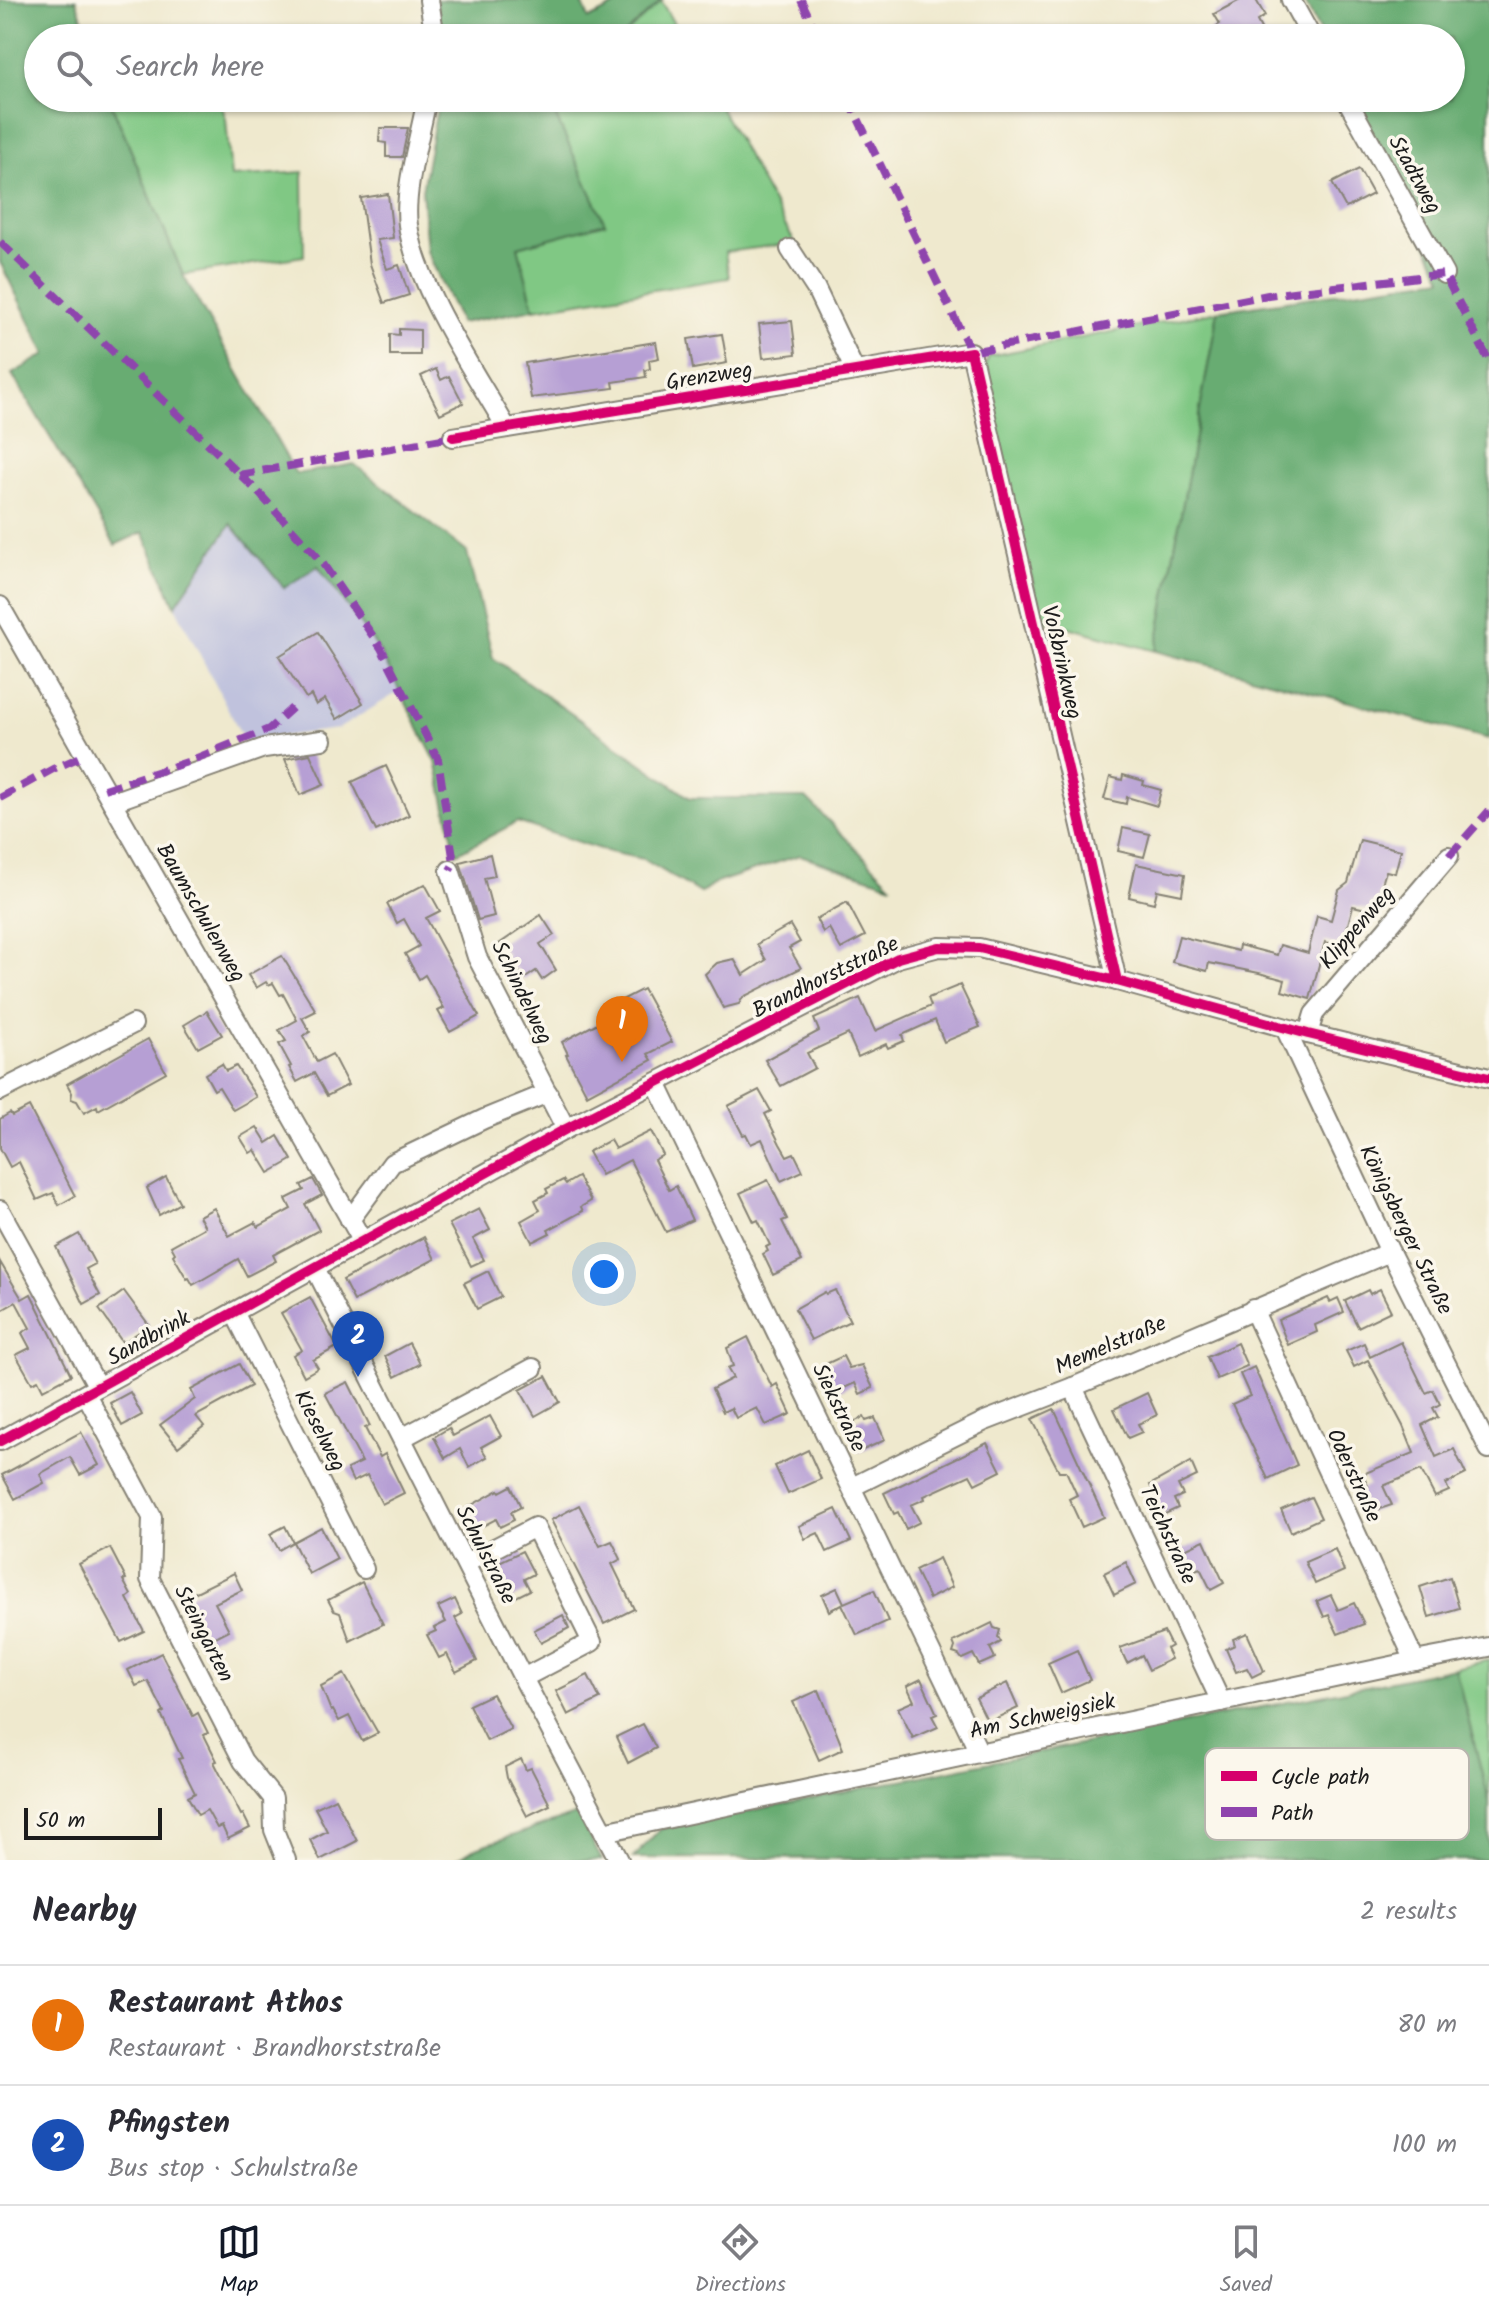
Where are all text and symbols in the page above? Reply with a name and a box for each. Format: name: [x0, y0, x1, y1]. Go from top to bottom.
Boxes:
search box: [24, 24, 1465, 112]
text: Search here: [116, 44, 264, 92]
icon: search: [52, 46, 96, 90]
street label: Stadtweg: [1378, 129, 1450, 221]
street label: Grenzweg: [664, 353, 755, 402]
street label: Voßbrinkweg: [1030, 602, 1091, 723]
street label: Baumschulenweg: [146, 837, 254, 990]
street label: Klippenweg: [1311, 879, 1404, 978]
street label: Brandhorststraße: [747, 928, 906, 1029]
street label: Schindelweg: [481, 935, 561, 1051]
pin: 1: [596, 996, 648, 1062]
street label: Königsberger Straße: [1348, 1139, 1461, 1321]
your location: [584, 1254, 624, 1294]
street label: Sandbrink: [101, 1302, 198, 1377]
street label: Memelstraße: [1050, 1307, 1172, 1386]
pin: 2: [332, 1311, 384, 1377]
street label: Siekstraße: [801, 1358, 874, 1459]
street label: Kieselweg: [283, 1384, 354, 1478]
street label: Oderstraße: [1316, 1423, 1390, 1529]
street label: Teichstraße: [1128, 1479, 1205, 1591]
street label: Schulstraße: [445, 1499, 525, 1611]
street label: Steingarten: [163, 1579, 242, 1689]
street label: Am Schweigsiek: [966, 1685, 1119, 1750]
legend: [1205, 1748, 1469, 1840]
text: Cycle path: [1271, 1761, 1370, 1796]
text: Path: [1271, 1797, 1314, 1832]
scale bar: [24, 1804, 162, 1840]
text: 50 m: [36, 1804, 85, 1839]
text: Nearby: [32, 1885, 137, 1939]
text: 2 results: [1360, 1891, 1457, 1933]
text: Restaurant Athos: [108, 1980, 343, 2028]
text: 1: [54, 2004, 62, 2046]
text: 80 m: [1397, 2004, 1457, 2046]
text: Restaurant · Brandhorststraße: [108, 2028, 441, 2070]
text: Pfingsten: [108, 2100, 230, 2148]
text: 2: [50, 2124, 66, 2166]
text: 100 m: [1392, 2124, 1457, 2166]
text: Bus stop · Schulstraße: [108, 2148, 358, 2190]
tab: Map: [217, 2220, 261, 2303]
tab: Directions: [695, 2220, 786, 2303]
tab: Saved: [1220, 2220, 1272, 2303]

